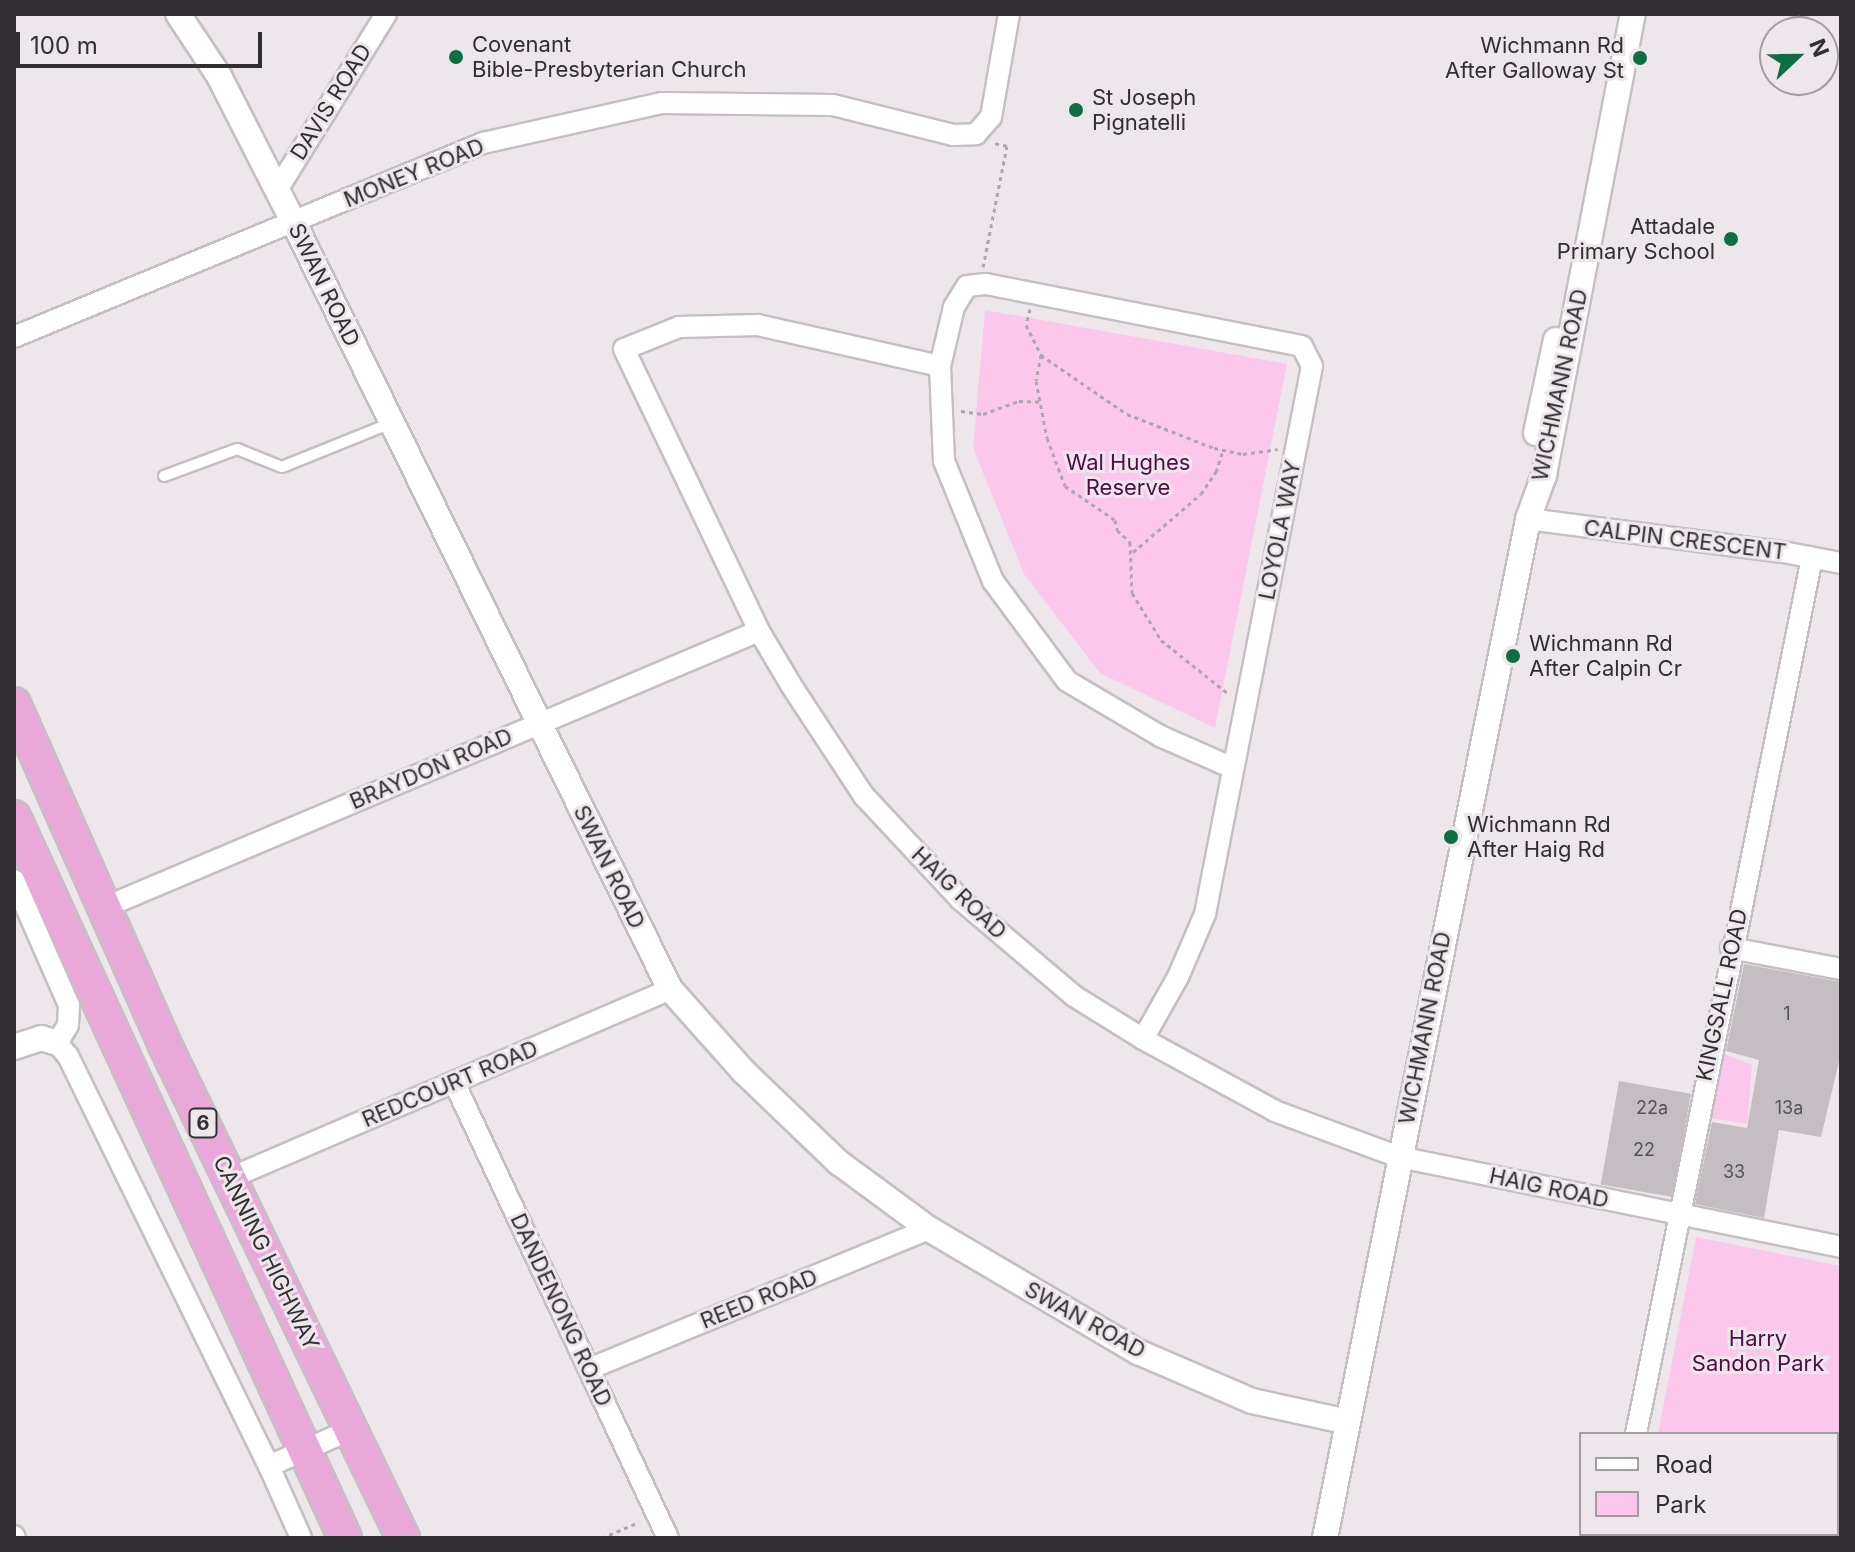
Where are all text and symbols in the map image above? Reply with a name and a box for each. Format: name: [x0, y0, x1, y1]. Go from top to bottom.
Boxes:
scale bar: [20, 16, 266, 66]
north arrow: [1759, 16, 1839, 96]
text: 100 m: [30, 31, 98, 60]
place label: Covenant Bible-Presbyterian Church: [472, 31, 746, 82]
place label: Wichmann Rd After Galloway St: [1445, 32, 1624, 84]
text: N: [1804, 35, 1835, 60]
street label: DAVIS ROAD: [285, 39, 377, 165]
marker: Covenant Bible-Presbyterian Church: [447, 48, 465, 66]
marker: Wichmann Rd After Galloway St: [1631, 49, 1649, 67]
place label: St Joseph Pignatelli: [1092, 84, 1196, 136]
marker: St Joseph Pignatelli: [1067, 101, 1085, 119]
street label: MONEY ROAD: [340, 133, 488, 213]
place label: Attadale Primary School: [1557, 213, 1715, 264]
street label: SWAN ROAD: [283, 219, 365, 351]
marker: Attadale Primary School: [1722, 230, 1740, 248]
street label: WICHMANN ROAD: [1527, 287, 1593, 483]
park label: Wal Hughes Reserve: [1066, 449, 1190, 500]
street label: LOYOLA WAY: [1254, 458, 1306, 602]
street label: CALPIN CRESCENT: [1582, 514, 1788, 566]
place label: Wichmann Rd After Calpin Cr: [1529, 630, 1682, 682]
marker: Wichmann Rd After Calpin Cr: [1504, 647, 1522, 665]
street label: BRAYDON ROAD: [346, 723, 516, 815]
street label: SWAN ROAD: [568, 801, 650, 933]
place label: Wichmann Rd After Haig Rd: [1467, 811, 1611, 862]
marker: Wichmann Rd After Haig Rd: [1442, 828, 1460, 846]
street label: HAIG ROAD: [906, 841, 1012, 945]
street label: KINGSALL ROAD: [1691, 907, 1753, 1083]
street label: WICHMANN ROAD: [1393, 929, 1457, 1127]
house number: 1: [1783, 1003, 1791, 1025]
street label: REDCOURT ROAD: [358, 1035, 542, 1133]
house number: 22a: [1636, 1097, 1668, 1119]
house number: 13a: [1775, 1097, 1803, 1119]
road number: 6: [187, 1107, 219, 1139]
house number: 22: [1633, 1139, 1655, 1161]
street label: CANNING HIGHWAY: [207, 1151, 325, 1355]
house number: 33: [1723, 1161, 1745, 1183]
street label: HAIG ROAD: [1487, 1162, 1611, 1214]
street label: DANDENONG ROAD: [505, 1209, 617, 1411]
street label: REED ROAD: [697, 1264, 821, 1334]
street label: SWAN ROAD: [1020, 1276, 1150, 1364]
park label: Harry Sandon Park: [1692, 1325, 1824, 1376]
legend: [1579, 1432, 1839, 1536]
text: Road: [1655, 1450, 1713, 1479]
text: Park: [1655, 1490, 1706, 1519]

